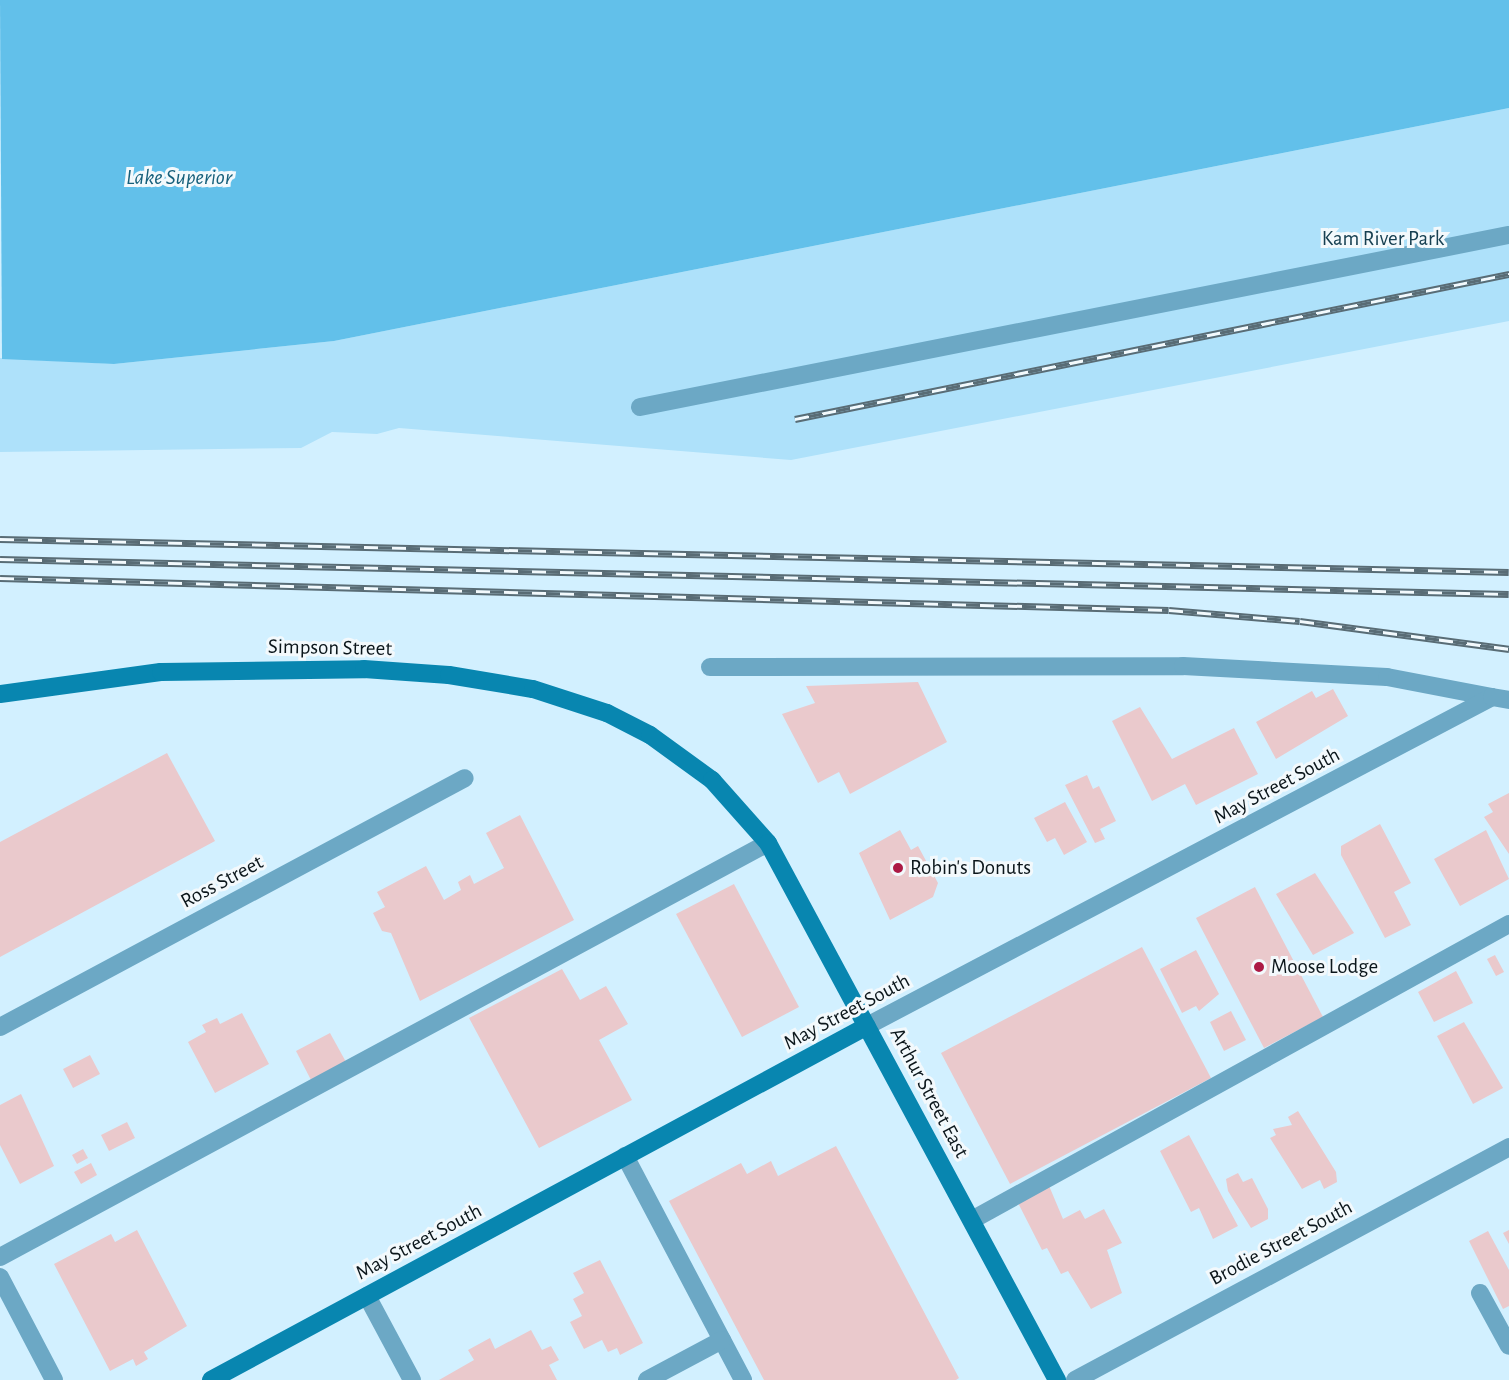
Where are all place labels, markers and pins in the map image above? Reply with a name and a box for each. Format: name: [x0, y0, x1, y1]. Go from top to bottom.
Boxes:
place label: Robin's Donuts: [910, 855, 1031, 881]
marker: Robin's Donuts: [891, 861, 905, 875]
place label: Moose Lodge: [1271, 954, 1378, 980]
marker: Moose Lodge: [1252, 960, 1266, 974]

